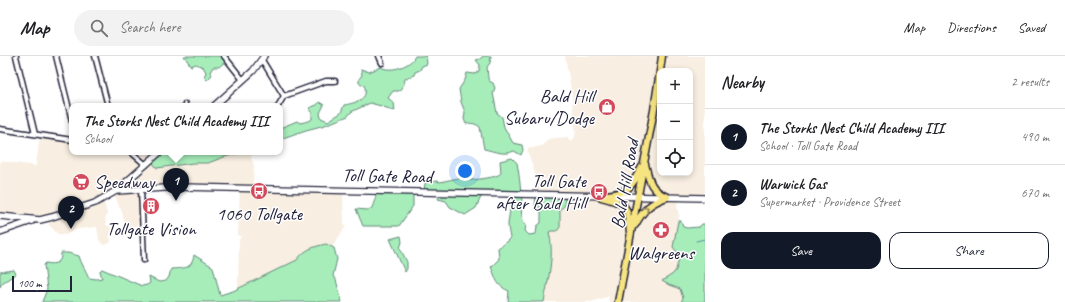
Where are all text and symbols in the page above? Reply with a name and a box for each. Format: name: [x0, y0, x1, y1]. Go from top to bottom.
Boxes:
search box: [74, 10, 354, 46]
text: Map: [20, 16, 50, 40]
icon: search: [88, 17, 110, 39]
text: Search here: [120, 18, 181, 37]
text: Map: [904, 19, 925, 36]
text: Directions: [947, 19, 996, 36]
text: Saved: [1018, 19, 1045, 36]
map controls: [657, 68, 693, 176]
button: +: [657, 68, 693, 104]
text: Nearby: [721, 72, 764, 93]
text: 2 results: [1011, 74, 1049, 90]
place label: Bald Hill Subaru/Dodge: [504, 84, 598, 130]
shop icon: Bald Hill Subaru/Dodge: [597, 97, 617, 117]
popup: [69, 103, 283, 155]
button: −: [657, 104, 693, 140]
text: The Storks Nest Child Academy III: [84, 112, 268, 131]
text: The Storks Nest Child Academy III: [759, 119, 944, 138]
text: 1: [731, 129, 737, 145]
text: 490 m: [1021, 129, 1049, 145]
text: School: [84, 131, 112, 147]
street label: Bald Hill Road: [605, 134, 645, 231]
text: School · Toll Gate Road: [759, 138, 857, 154]
button: locate: [657, 140, 693, 176]
your location: [455, 161, 475, 181]
street label: Toll Gate Road: [342, 163, 436, 189]
pin: 1: [163, 168, 189, 201]
place label: Toll Gate after Bald Hill: [495, 169, 590, 215]
place label: Speedway: [94, 170, 156, 194]
supermarket icon: Speedway: [71, 172, 91, 192]
text: Warwick Gas: [759, 175, 827, 194]
bus stop icon: 1060 Tollgate: [249, 181, 269, 201]
bus stop icon: Toll Gate after Bald Hill: [589, 182, 609, 202]
text: 2: [731, 185, 737, 201]
text: 670 m: [1021, 185, 1049, 201]
text: Supermarket · Providence Street: [759, 194, 900, 210]
pin: 2: [58, 196, 84, 229]
building icon: Tollgate Vision: [141, 196, 161, 216]
place label: 1060 Tollgate: [216, 202, 304, 226]
one-way arrow: [641, 206, 649, 214]
place label: Tollgate Vision: [106, 217, 197, 241]
pharmacy icon: Walgreens: [651, 220, 671, 240]
button: Save: [721, 232, 881, 269]
button: Share: [889, 232, 1049, 269]
place label: Walgreens: [628, 241, 696, 265]
scale bar: [12, 274, 72, 293]
text: 100 m: [18, 276, 42, 290]

